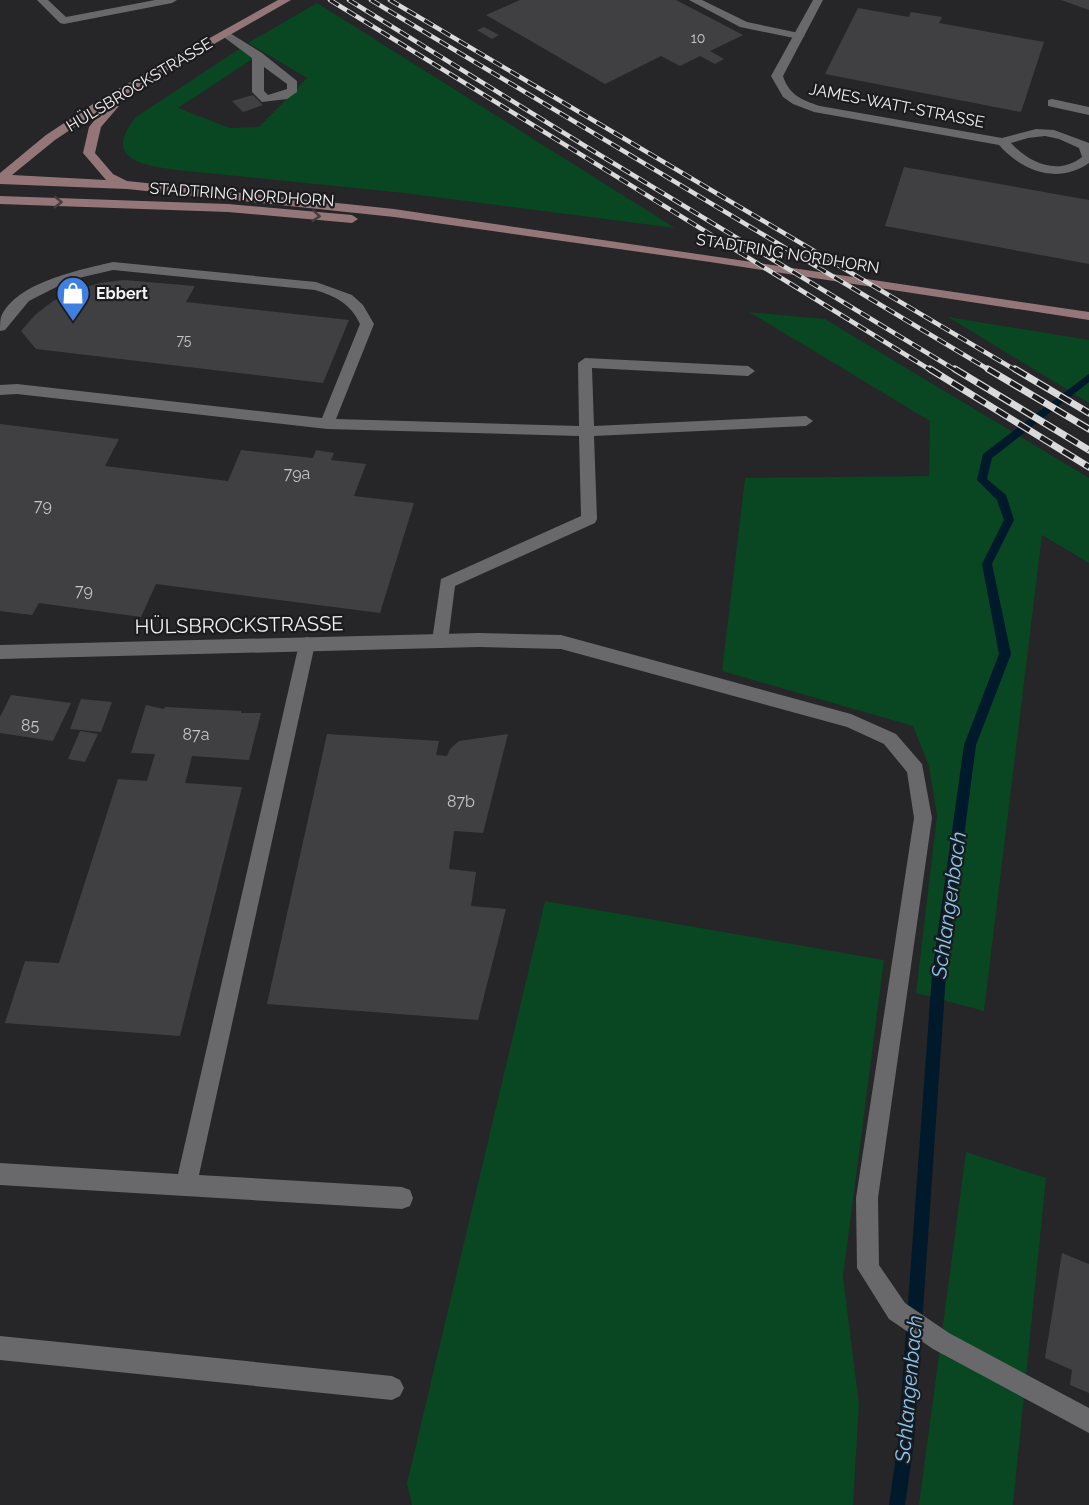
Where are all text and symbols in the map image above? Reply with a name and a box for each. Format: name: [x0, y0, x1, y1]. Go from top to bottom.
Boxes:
house number: 10: [691, 30, 705, 46]
street label: HÜLSBROCKSTRASSE: [62, 32, 216, 136]
street label: JAMES-WATT-STRASSE: [808, 79, 986, 132]
street label: STADTRING NORDHORN: [149, 179, 335, 210]
one-way arrow: [54, 196, 63, 208]
one-way arrow: [311, 209, 320, 222]
street label: STADTRING NORDHORN: [695, 230, 881, 277]
shop icon: Ebbert: [55, 275, 91, 322]
place label: Ebbert: [96, 284, 148, 303]
house number: 75: [177, 332, 192, 348]
house number: 79a: [284, 464, 310, 483]
house number: 79: [34, 496, 52, 515]
house number: 79: [75, 581, 93, 600]
street label: HÜLSBROCKSTRASSE: [134, 611, 344, 639]
house number: 85: [21, 716, 39, 735]
house number: 87a: [183, 725, 209, 744]
house number: 87b: [447, 792, 475, 811]
water label: Schlangenbach: [926, 830, 971, 981]
water label: Schlangenbach: [890, 1314, 927, 1465]

